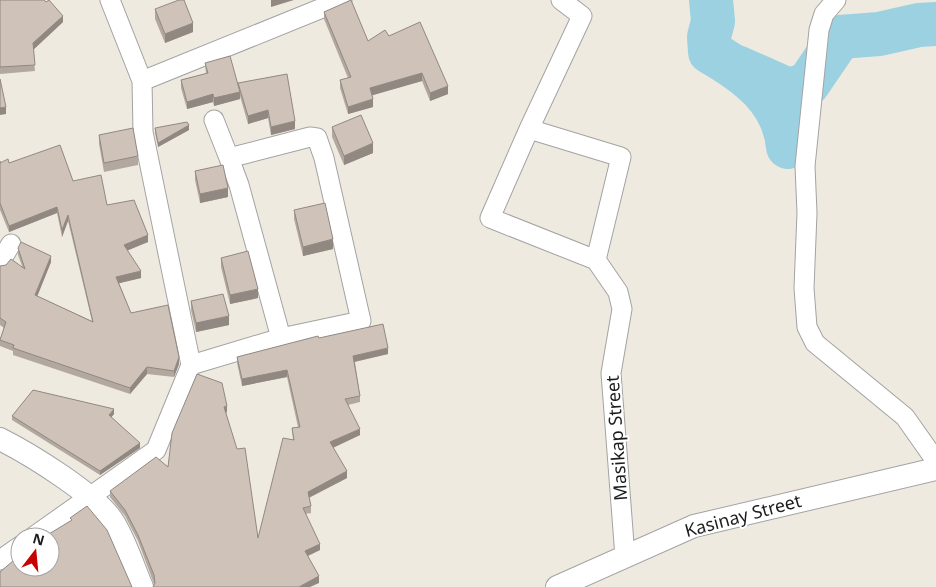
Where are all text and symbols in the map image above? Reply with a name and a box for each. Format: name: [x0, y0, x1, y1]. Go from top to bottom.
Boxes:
street label: Masikap Street: [600, 374, 632, 501]
street label: Kasinay Street: [682, 488, 804, 542]
north arrow: [10, 527, 60, 577]
text: N: [31, 528, 47, 550]

